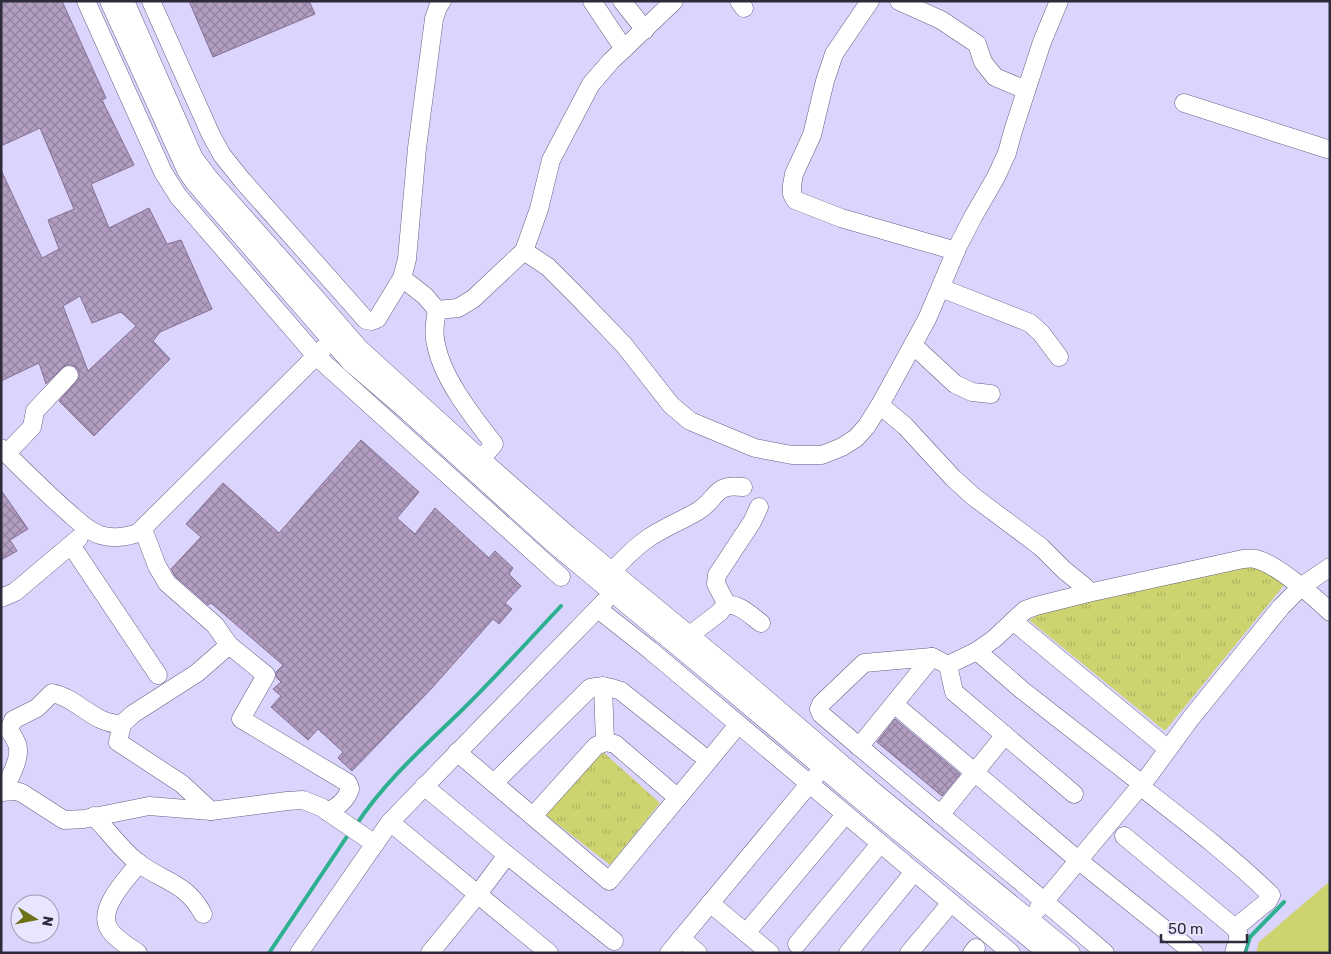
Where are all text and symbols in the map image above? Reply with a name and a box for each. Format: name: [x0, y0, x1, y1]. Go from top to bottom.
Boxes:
north arrow: [10, 894, 60, 944]
scale bar: [1161, 912, 1247, 944]
text: N: [38, 915, 57, 928]
text: 50 m: [1168, 920, 1203, 938]

